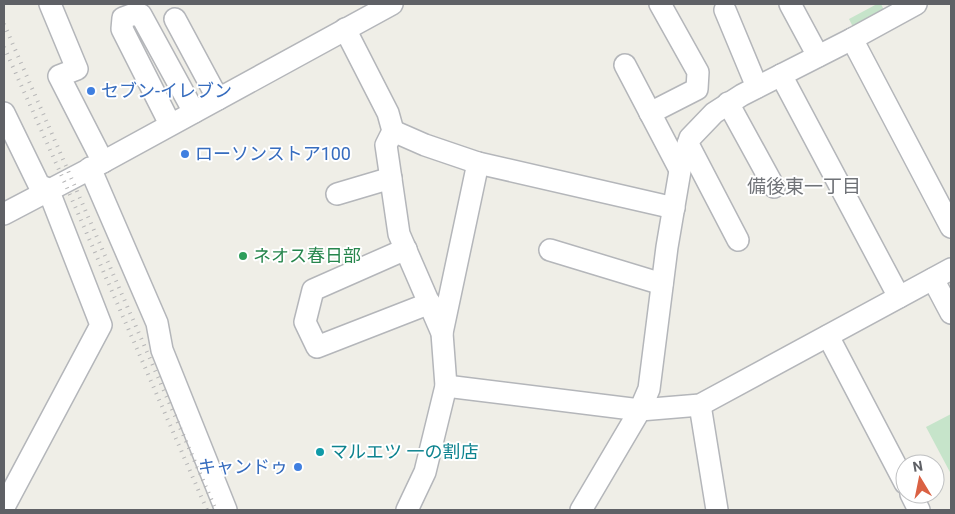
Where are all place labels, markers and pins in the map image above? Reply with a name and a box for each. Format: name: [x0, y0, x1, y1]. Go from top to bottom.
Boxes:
place label: セブン-イレブン: [101, 80, 232, 101]
marker: セブン-イレブン: [85, 85, 97, 97]
place label: ローソンストア100: [195, 143, 351, 164]
marker: ローソンストア100: [179, 148, 191, 160]
place label: ネオス春日部: [253, 245, 361, 266]
marker: ネオス春日部: [237, 250, 249, 262]
place label: マルエツ 一の割店: [330, 441, 478, 462]
marker: マルエツ 一の割店: [314, 446, 326, 458]
place label: キャンドゥ: [198, 456, 288, 477]
marker: キャンドゥ: [292, 461, 304, 473]

